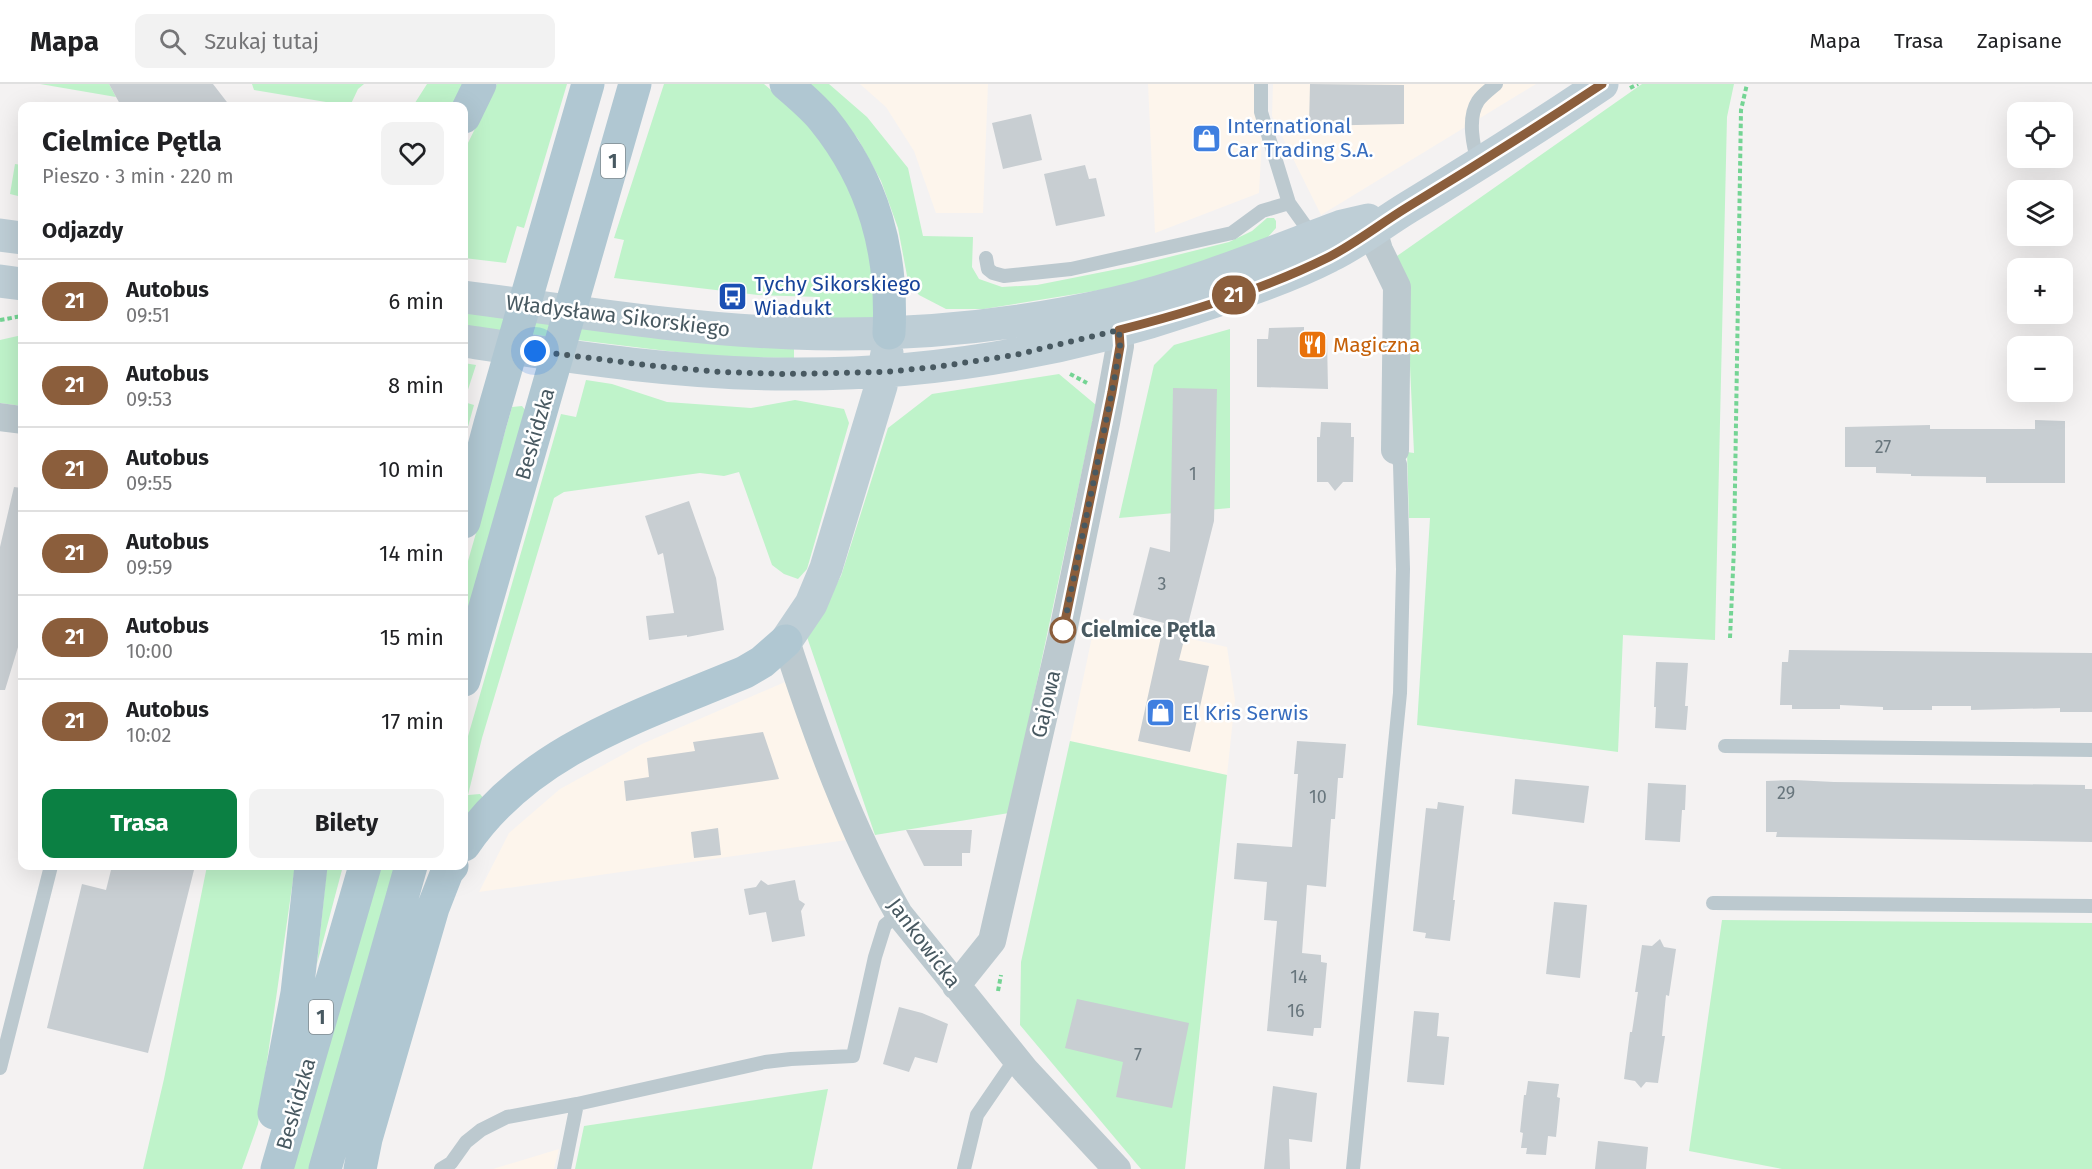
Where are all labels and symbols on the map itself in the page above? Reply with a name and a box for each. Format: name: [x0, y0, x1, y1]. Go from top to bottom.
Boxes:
place label: International Car Trading S.A.: [1227, 113, 1374, 163]
shop icon: International Car Trading S.A.: [1190, 122, 1222, 154]
road number: 1: [601, 144, 625, 178]
place label: Tychy Sikorskiego Wiadukt: [754, 271, 921, 321]
line badge: 21: [1207, 276, 1261, 314]
bus stop icon: Tychy Sikorskiego Wiadukt: [717, 280, 749, 312]
street label: Władysława Sikorskiego: [504, 289, 732, 343]
restaurant icon: Magiczna: [1296, 329, 1328, 361]
place label: Magiczna: [1333, 332, 1420, 358]
your location: [520, 336, 550, 366]
street label: Beskidzka: [510, 385, 560, 483]
house number: 27: [1875, 436, 1891, 458]
house number: 1: [1189, 463, 1197, 485]
house number: 3: [1158, 573, 1166, 595]
marker: Cielmice Pętla: [1050, 617, 1076, 643]
place label: Cielmice Pętla: [1081, 617, 1216, 643]
street label: Gajowa: [1026, 668, 1066, 740]
shop icon: El Kris Serwis: [1145, 697, 1177, 729]
place label: El Kris Serwis: [1182, 700, 1309, 726]
house number: 29: [1777, 782, 1795, 804]
house number: 10: [1309, 786, 1327, 808]
street label: Jankowicka: [882, 893, 966, 993]
house number: 14: [1290, 966, 1308, 988]
road number: 1: [309, 1000, 333, 1034]
house number: 16: [1287, 1000, 1305, 1022]
house number: 7: [1134, 1044, 1142, 1066]
street label: Beskidzka: [271, 1055, 321, 1153]

